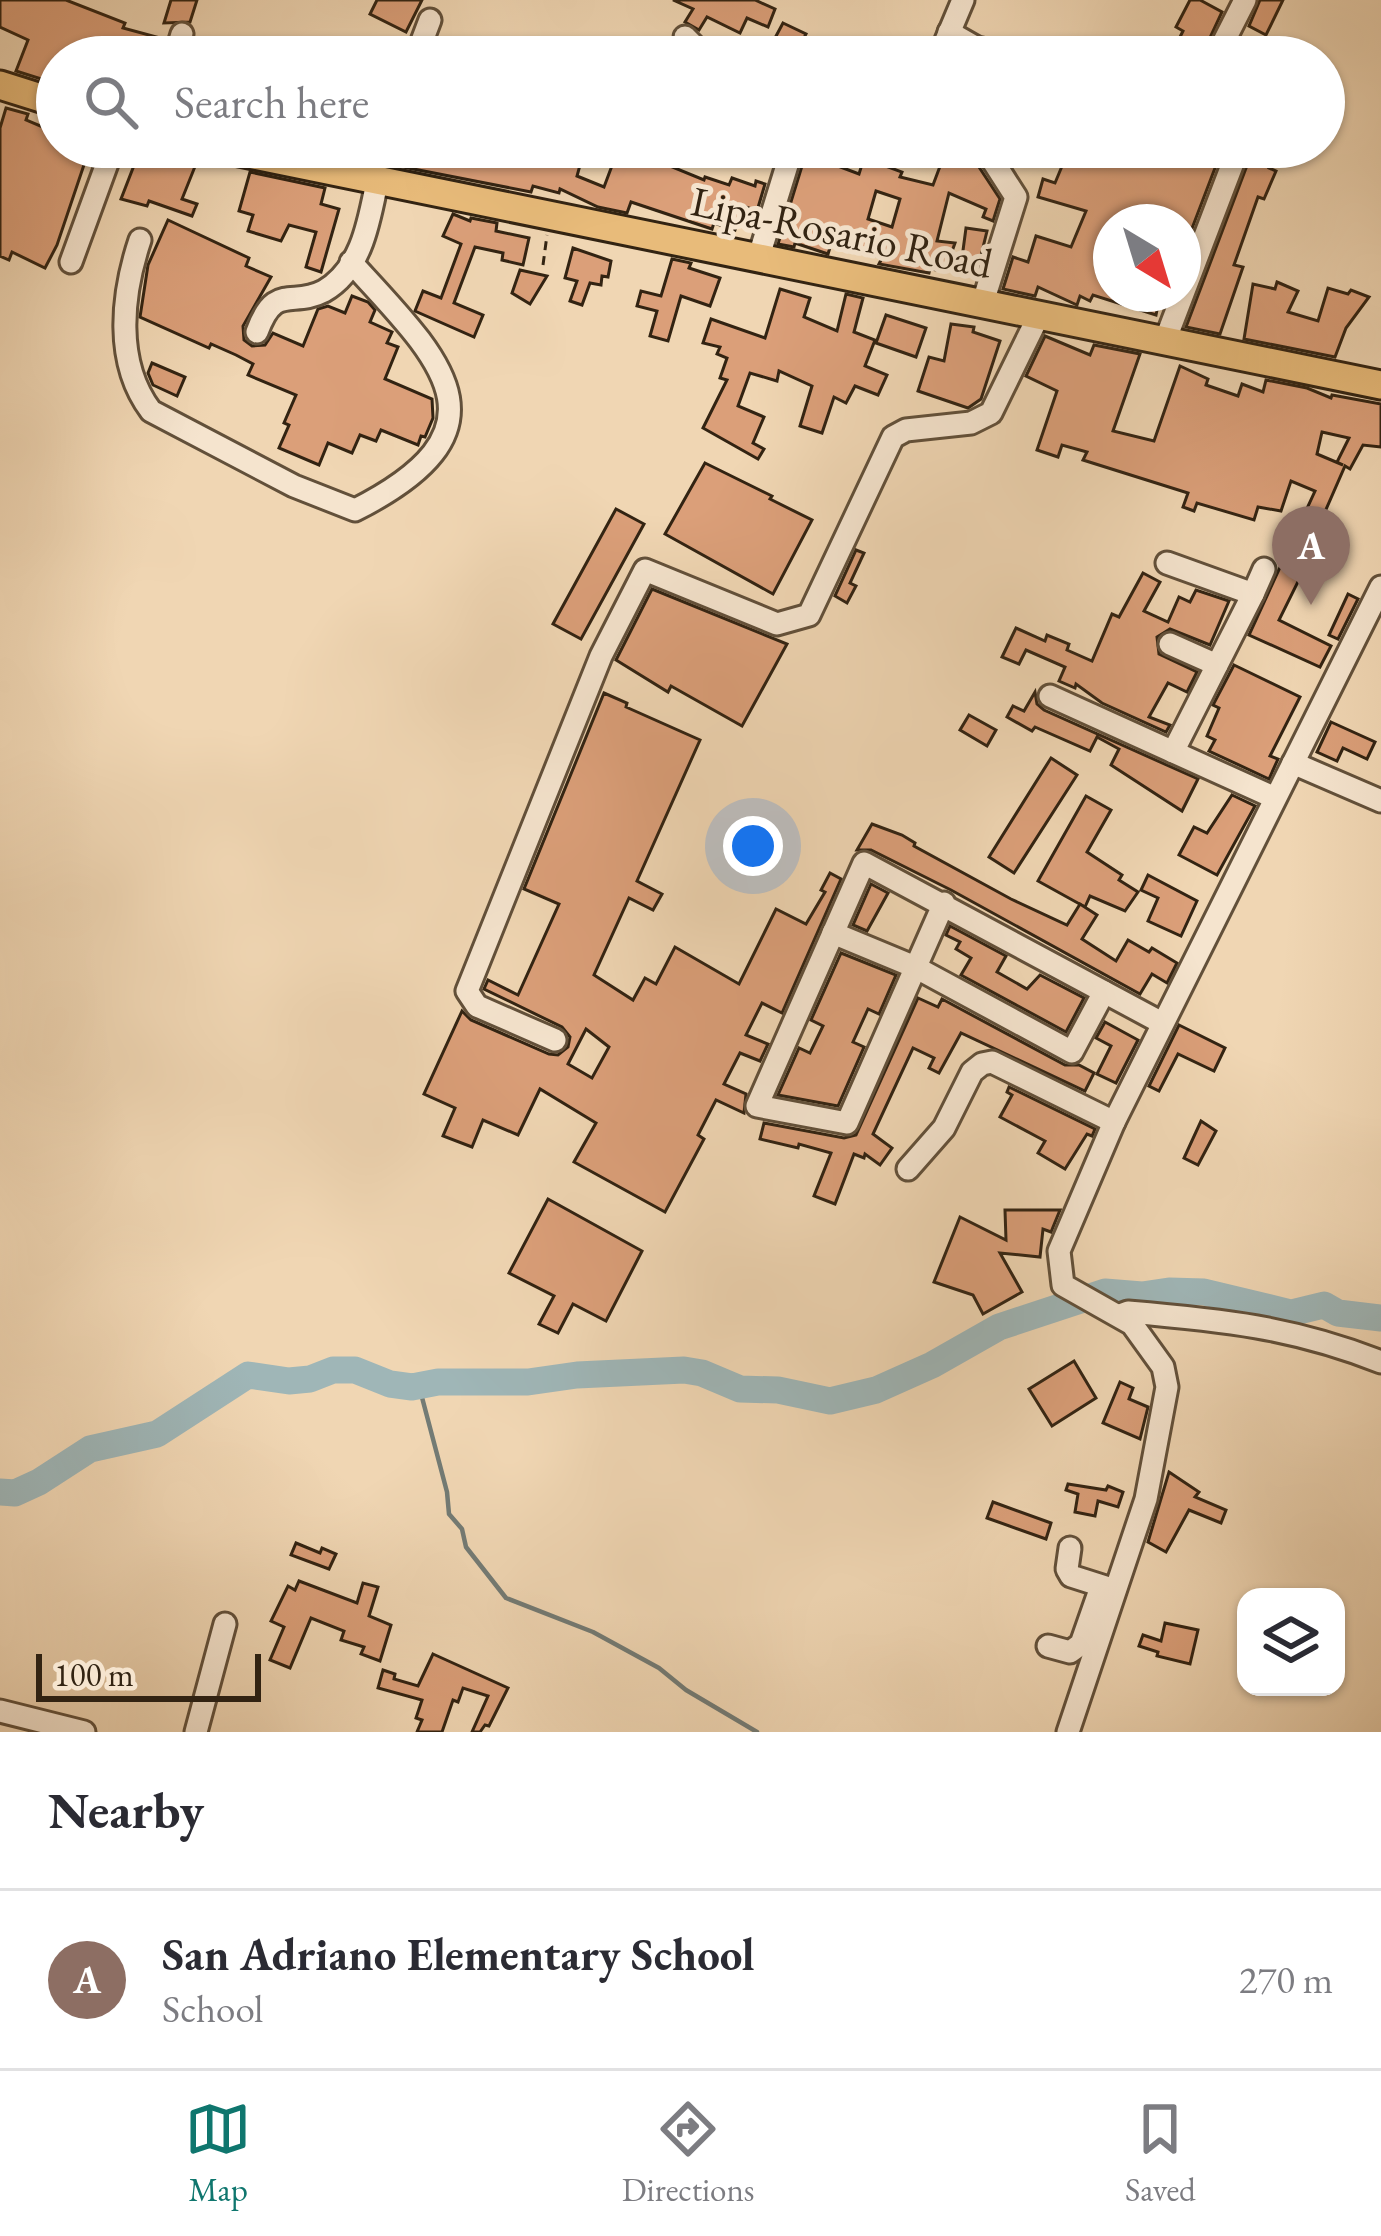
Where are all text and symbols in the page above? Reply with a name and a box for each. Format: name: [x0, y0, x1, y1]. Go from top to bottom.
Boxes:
search box: [36, 36, 1345, 168]
icon: search: [78, 69, 144, 135]
text: Search here: [174, 73, 369, 131]
street label: Lipa-Rosario Road: [686, 173, 998, 291]
north arrow: [1093, 204, 1201, 312]
pin: A: [1272, 506, 1350, 605]
your location: [723, 816, 783, 876]
map controls: [1237, 1588, 1345, 1696]
button: layers: [1237, 1588, 1345, 1696]
scale bar: [36, 1648, 261, 1701]
text: 100 m: [54, 1653, 134, 1696]
text: Nearby: [48, 1777, 204, 1843]
text: San Adriano Elementary School: [162, 1925, 755, 1983]
text: A: [73, 1954, 101, 2005]
text: 270 m: [1239, 1954, 1333, 2005]
text: School: [162, 1983, 263, 2034]
tab: Map: [185, 2096, 251, 2211]
tab: Directions: [622, 2096, 755, 2211]
tab: Saved: [1125, 2096, 1196, 2211]

